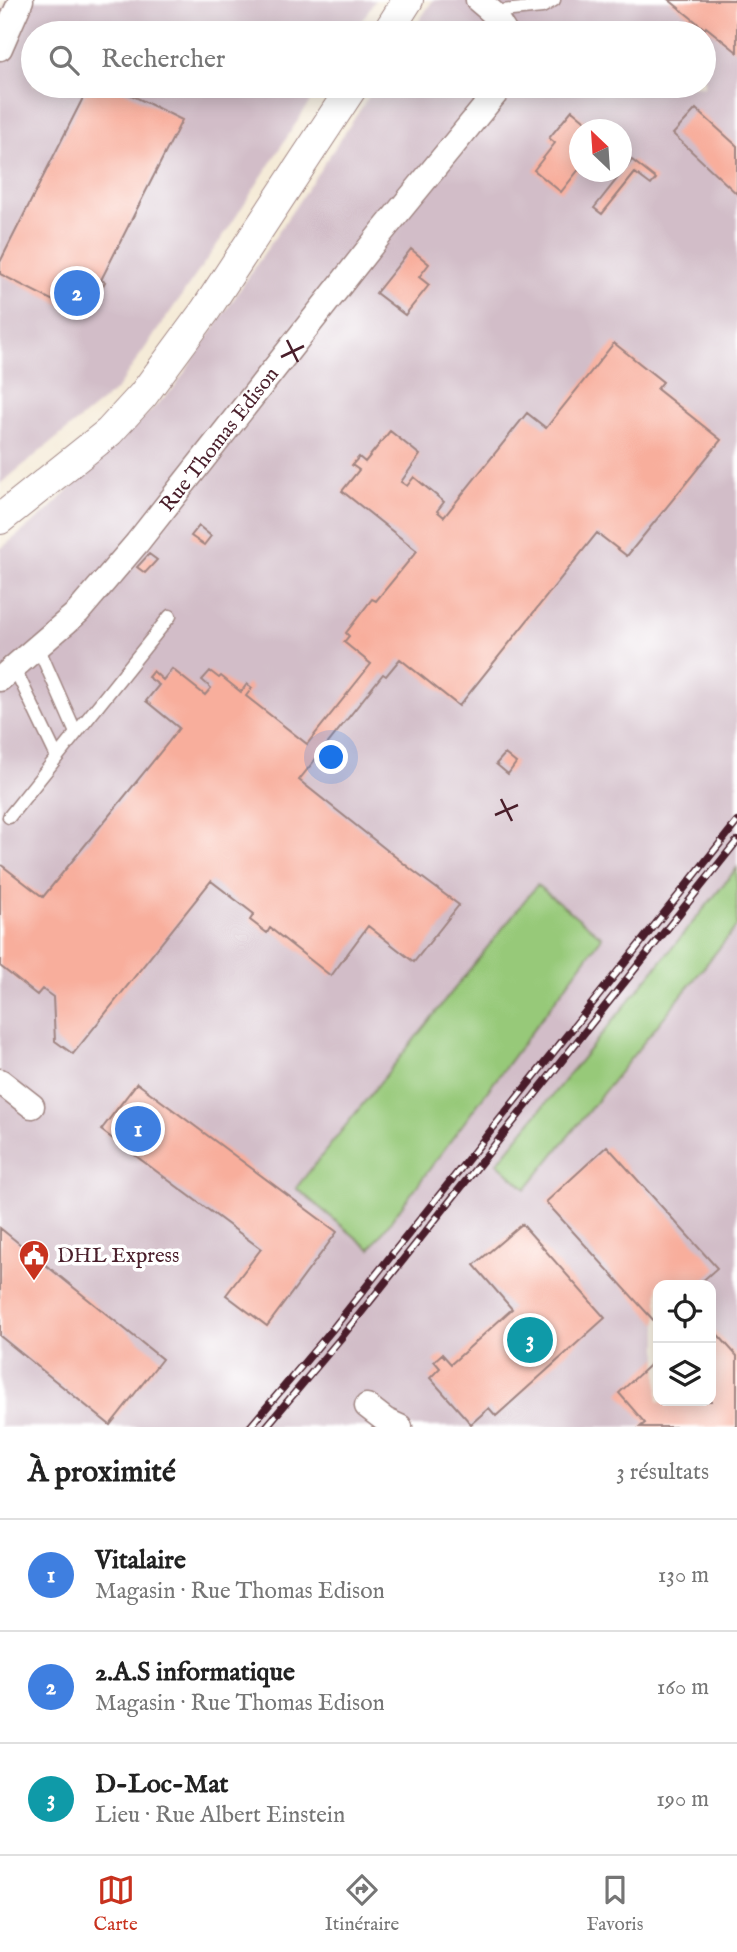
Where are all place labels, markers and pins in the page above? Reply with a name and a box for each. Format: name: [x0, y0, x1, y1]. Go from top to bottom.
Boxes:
pin: 2: [54, 267, 100, 319]
pin: 1: [115, 1103, 161, 1155]
public building icon: DHL Express: [17, 1238, 51, 1282]
place label: DHL Express: [57, 1243, 179, 1270]
pin: 3: [507, 1314, 553, 1366]

